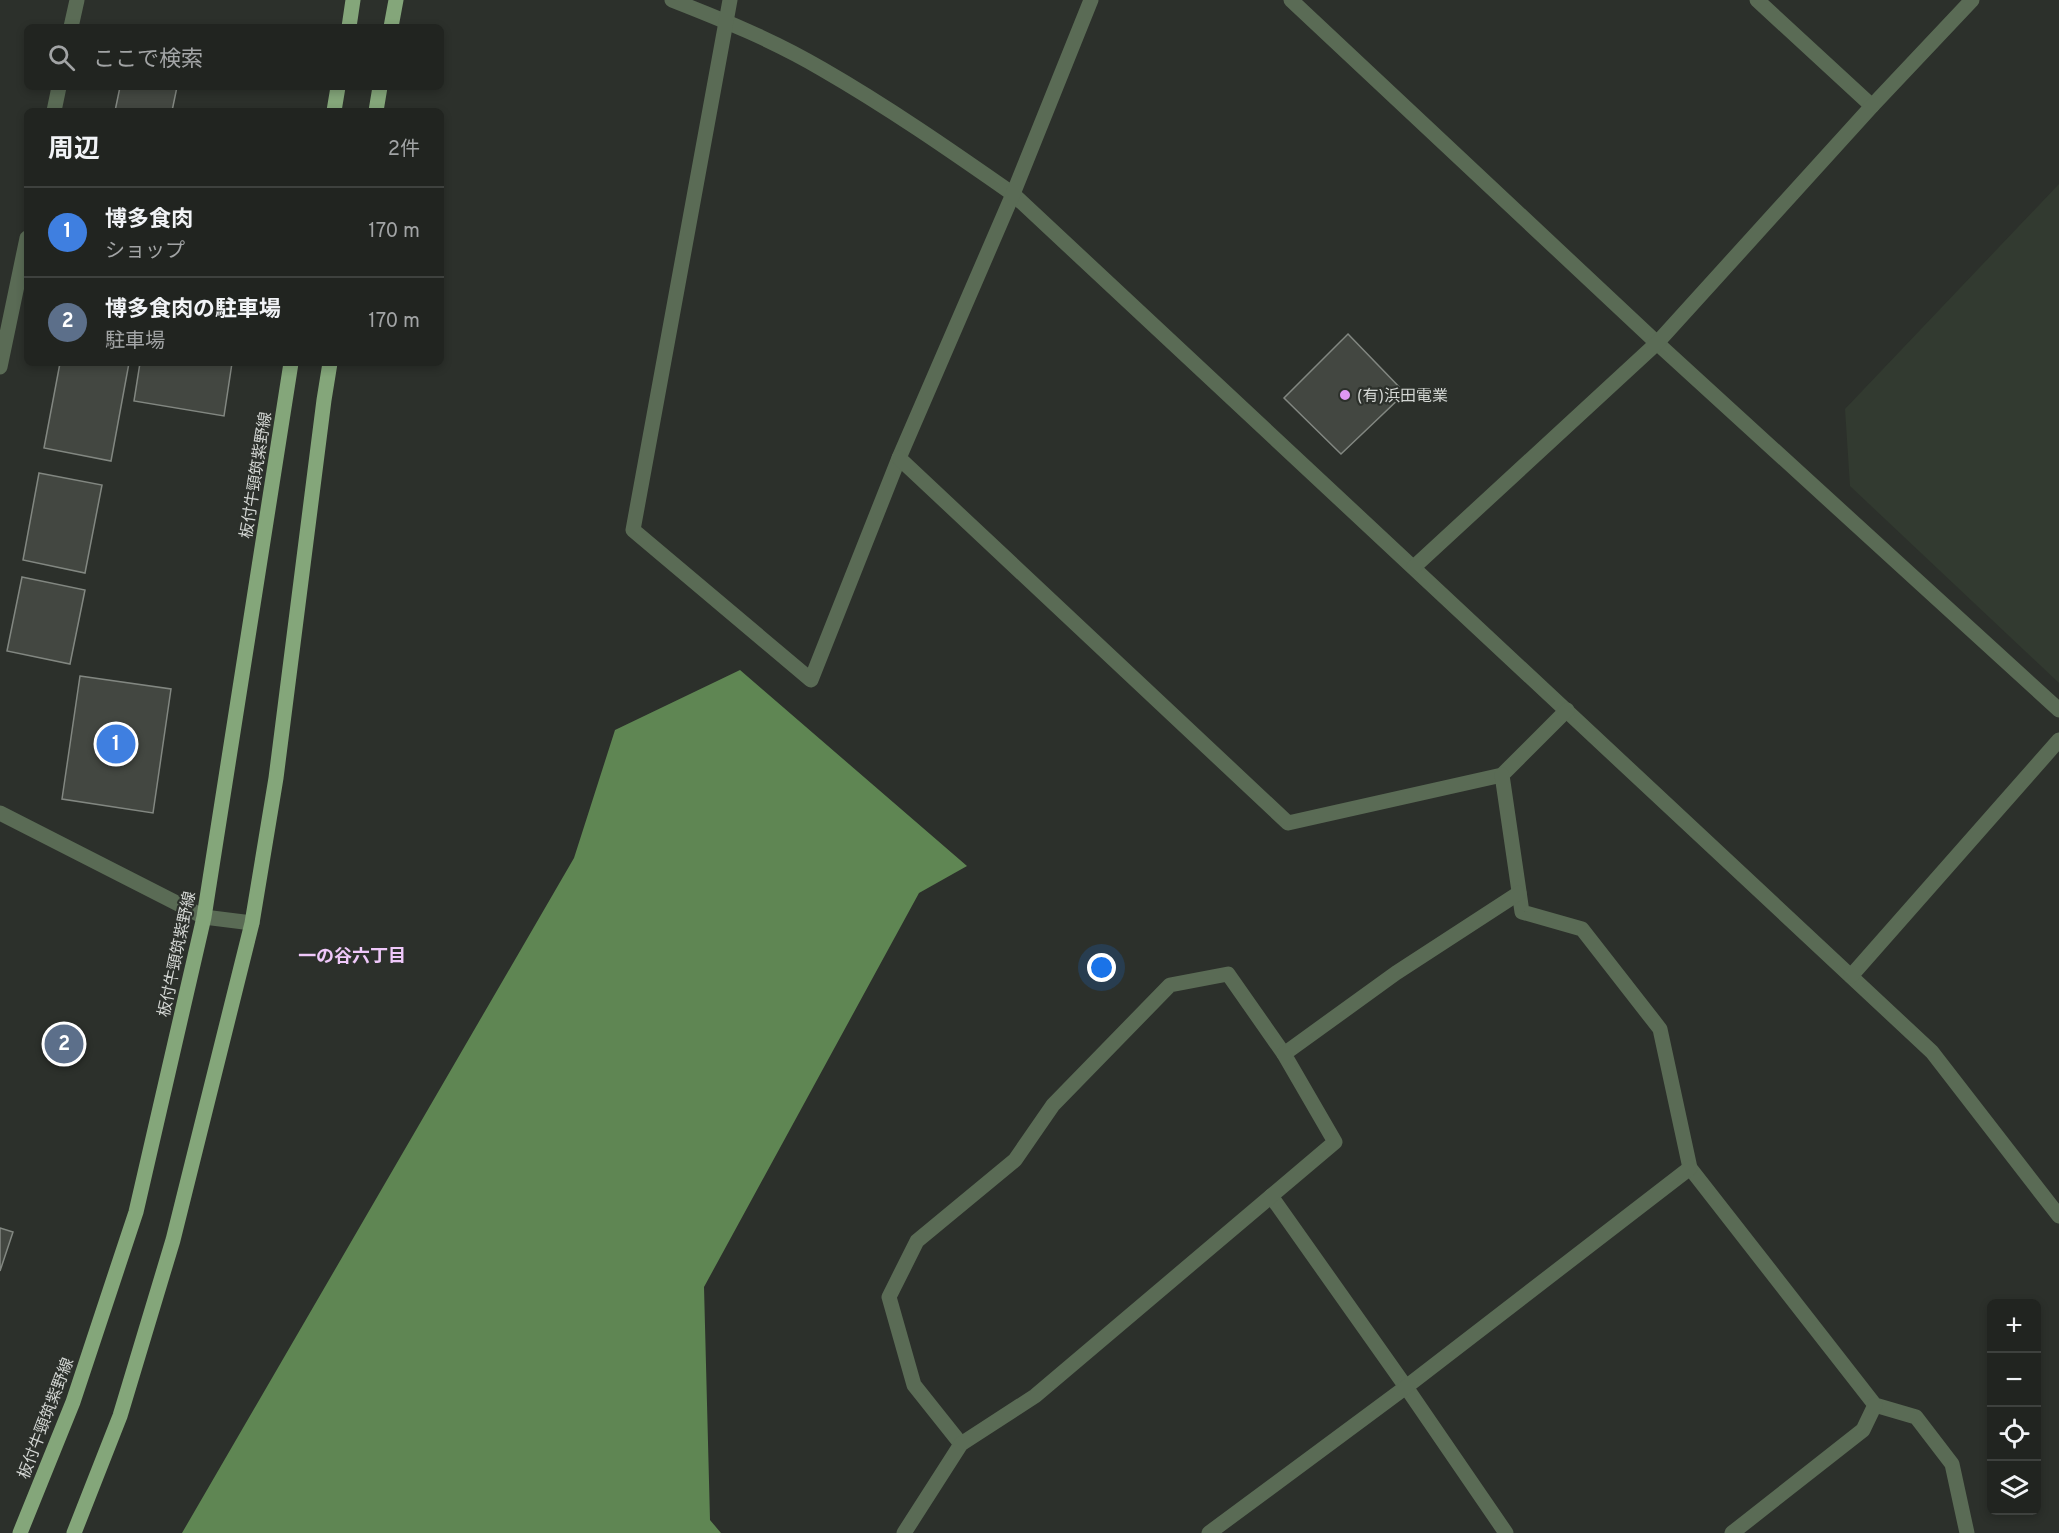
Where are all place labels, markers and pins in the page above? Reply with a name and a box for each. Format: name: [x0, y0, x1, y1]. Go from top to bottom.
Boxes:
place label: (有)浜田電業: [1357, 387, 1448, 407]
marker: (有)浜田電業: [1338, 388, 1352, 402]
pin: 1: [96, 722, 136, 766]
pin: 2: [44, 1022, 84, 1066]

